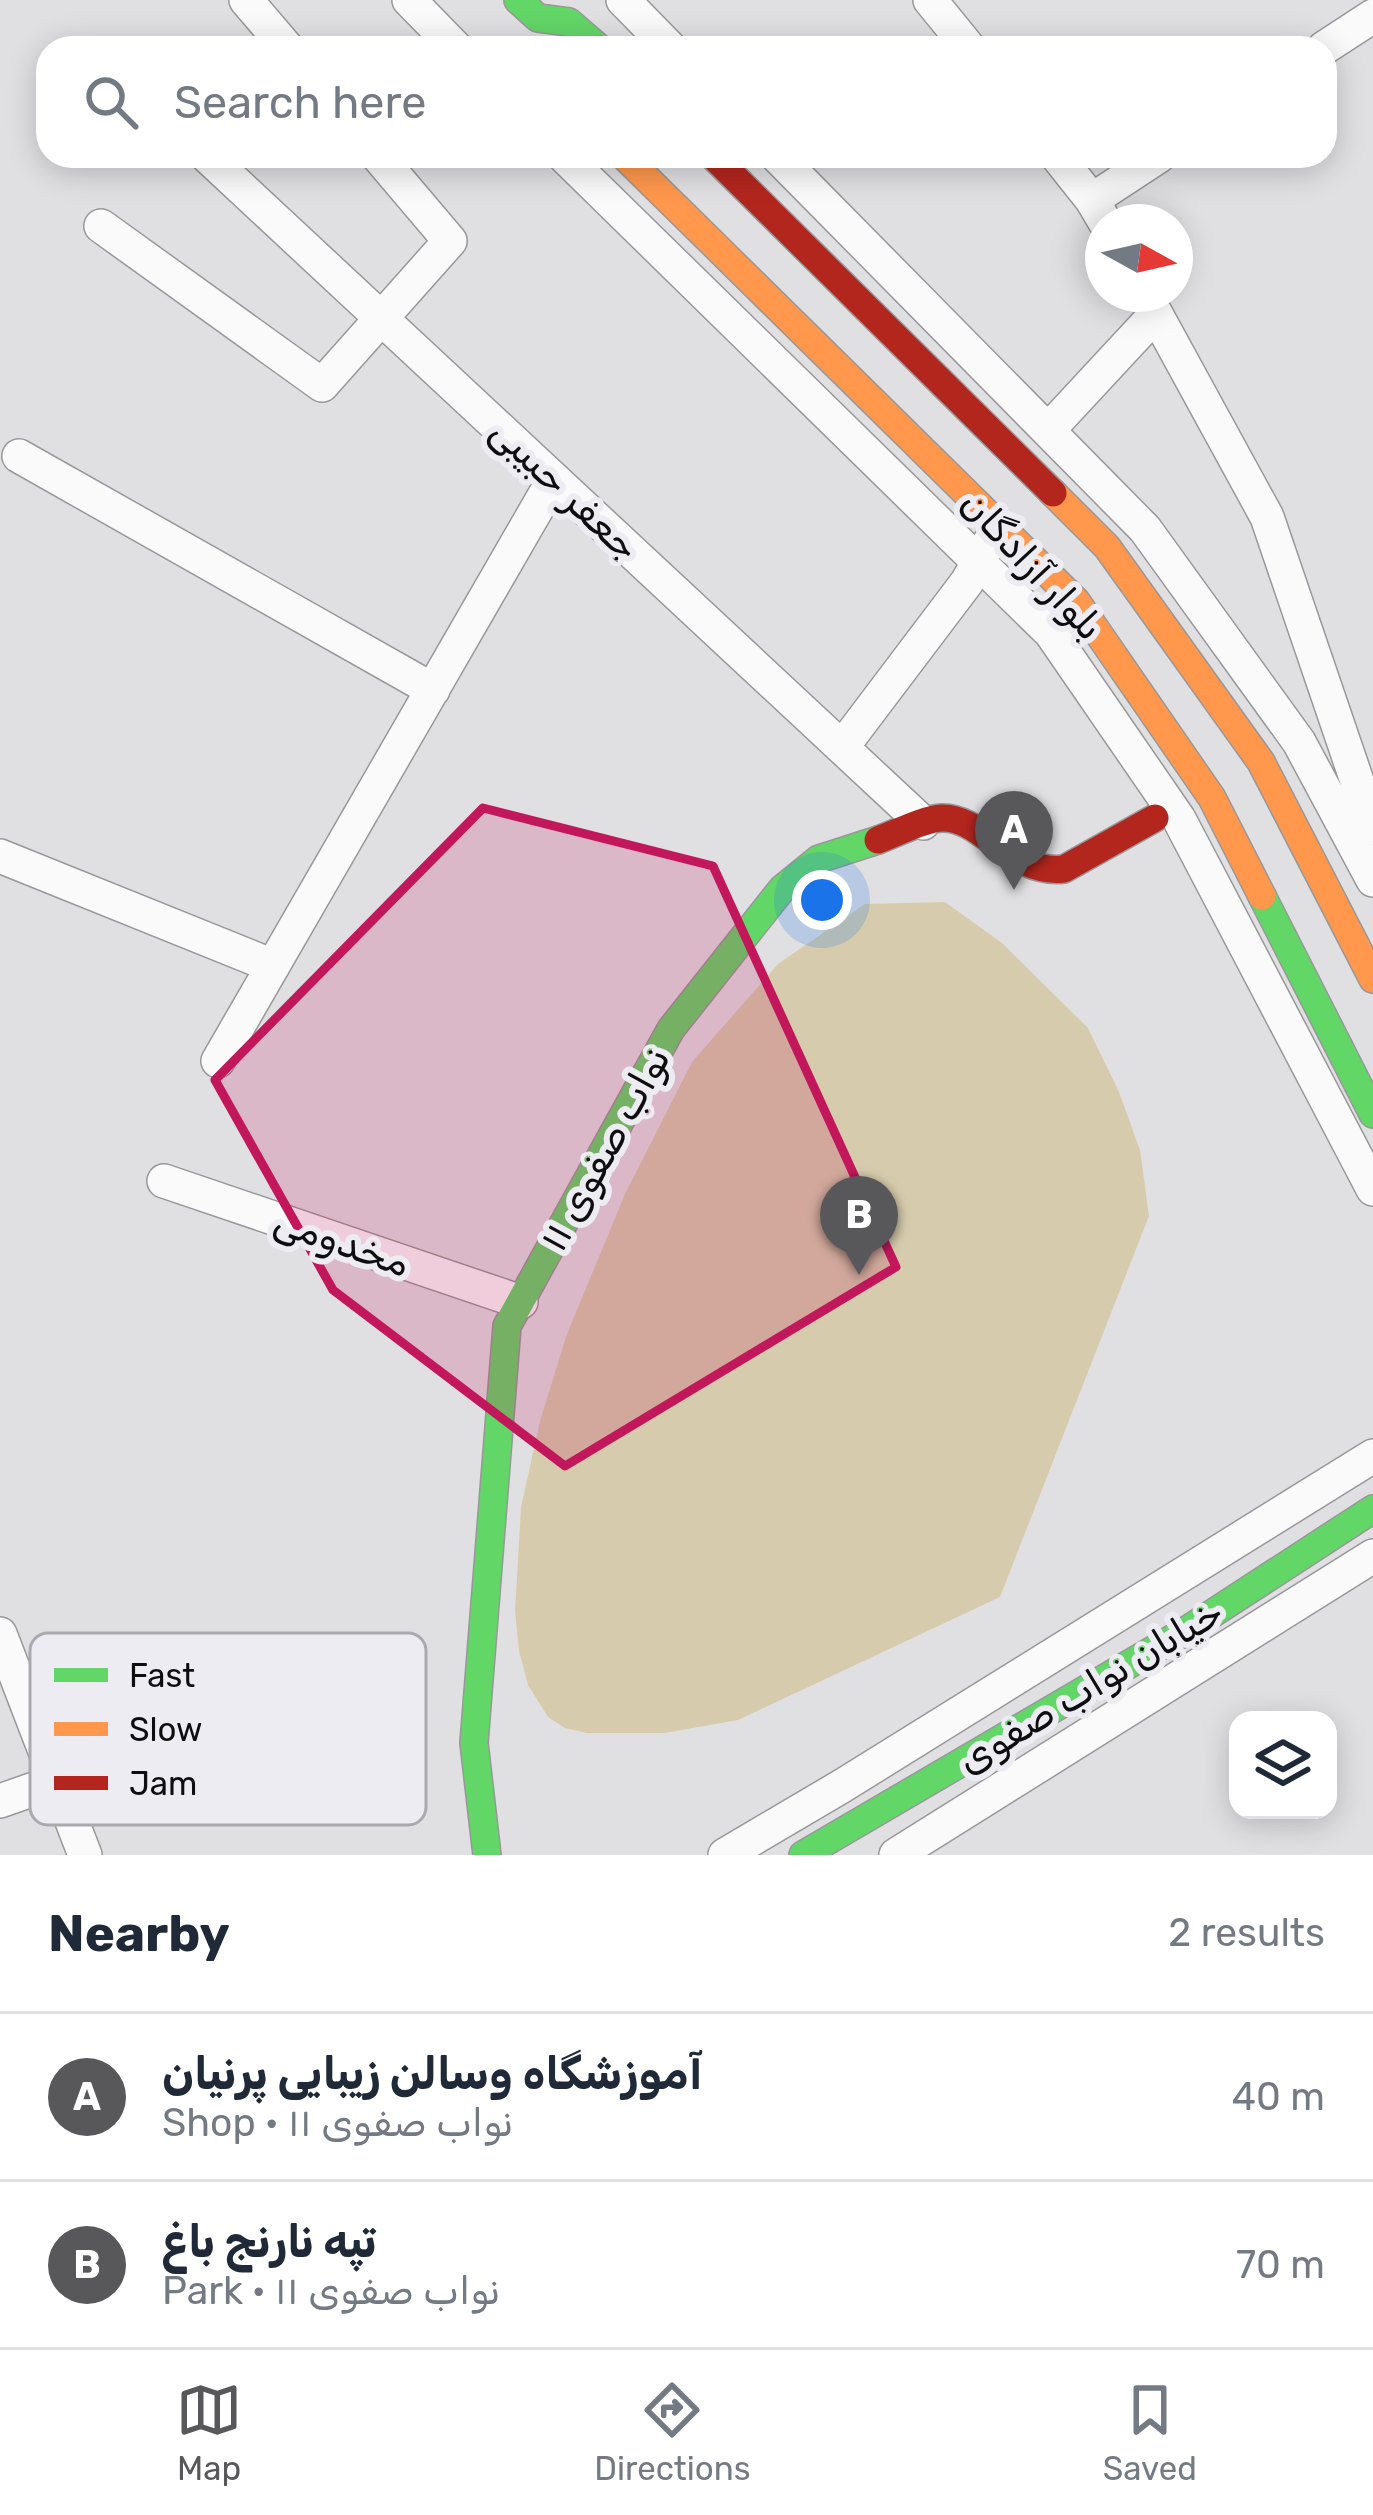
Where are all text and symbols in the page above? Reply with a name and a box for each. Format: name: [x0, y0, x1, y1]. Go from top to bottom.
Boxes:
search box: [36, 36, 1337, 168]
icon: search: [78, 69, 144, 135]
text: Search here: [174, 76, 426, 129]
north arrow: [1085, 204, 1193, 312]
street label: جعفر حبیبی: [481, 408, 649, 570]
street label: بلوار آزادگان: [951, 481, 1113, 649]
pin: A: [975, 791, 1053, 890]
your location: [792, 870, 852, 930]
street label: نواب صفوی ۱۱: [530, 1039, 680, 1259]
pin: B: [820, 1176, 898, 1275]
street label: مخدومی: [268, 1197, 416, 1287]
street label: خیابان نواب صفوی: [949, 1589, 1231, 1783]
legend: [30, 1633, 426, 1825]
text: Fast: [129, 1656, 195, 1695]
text: Slow: [129, 1710, 203, 1749]
map controls: [1229, 1711, 1337, 1819]
button: layers: [1229, 1711, 1337, 1819]
text: Jam: [129, 1764, 197, 1803]
text: Nearby: [48, 1903, 230, 1964]
text: 2 results: [1168, 1910, 1325, 1956]
text: آموزشگاه وسالن زیبایی پرنیان: [162, 2047, 703, 2100]
text: A: [73, 2074, 101, 2120]
text: 40 m: [1232, 2074, 1325, 2120]
text: Shop · نواب صفوی ۱۱: [162, 2100, 513, 2146]
text: تپه نارنج باغ: [162, 2215, 377, 2268]
text: B: [73, 2242, 101, 2288]
text: 70 m: [1236, 2242, 1325, 2288]
text: Park · نواب صفوی ۱۱: [162, 2268, 500, 2314]
tab: Map: [176, 2377, 242, 2488]
tab: Directions: [594, 2377, 751, 2488]
tab: Saved: [1103, 2377, 1197, 2488]

